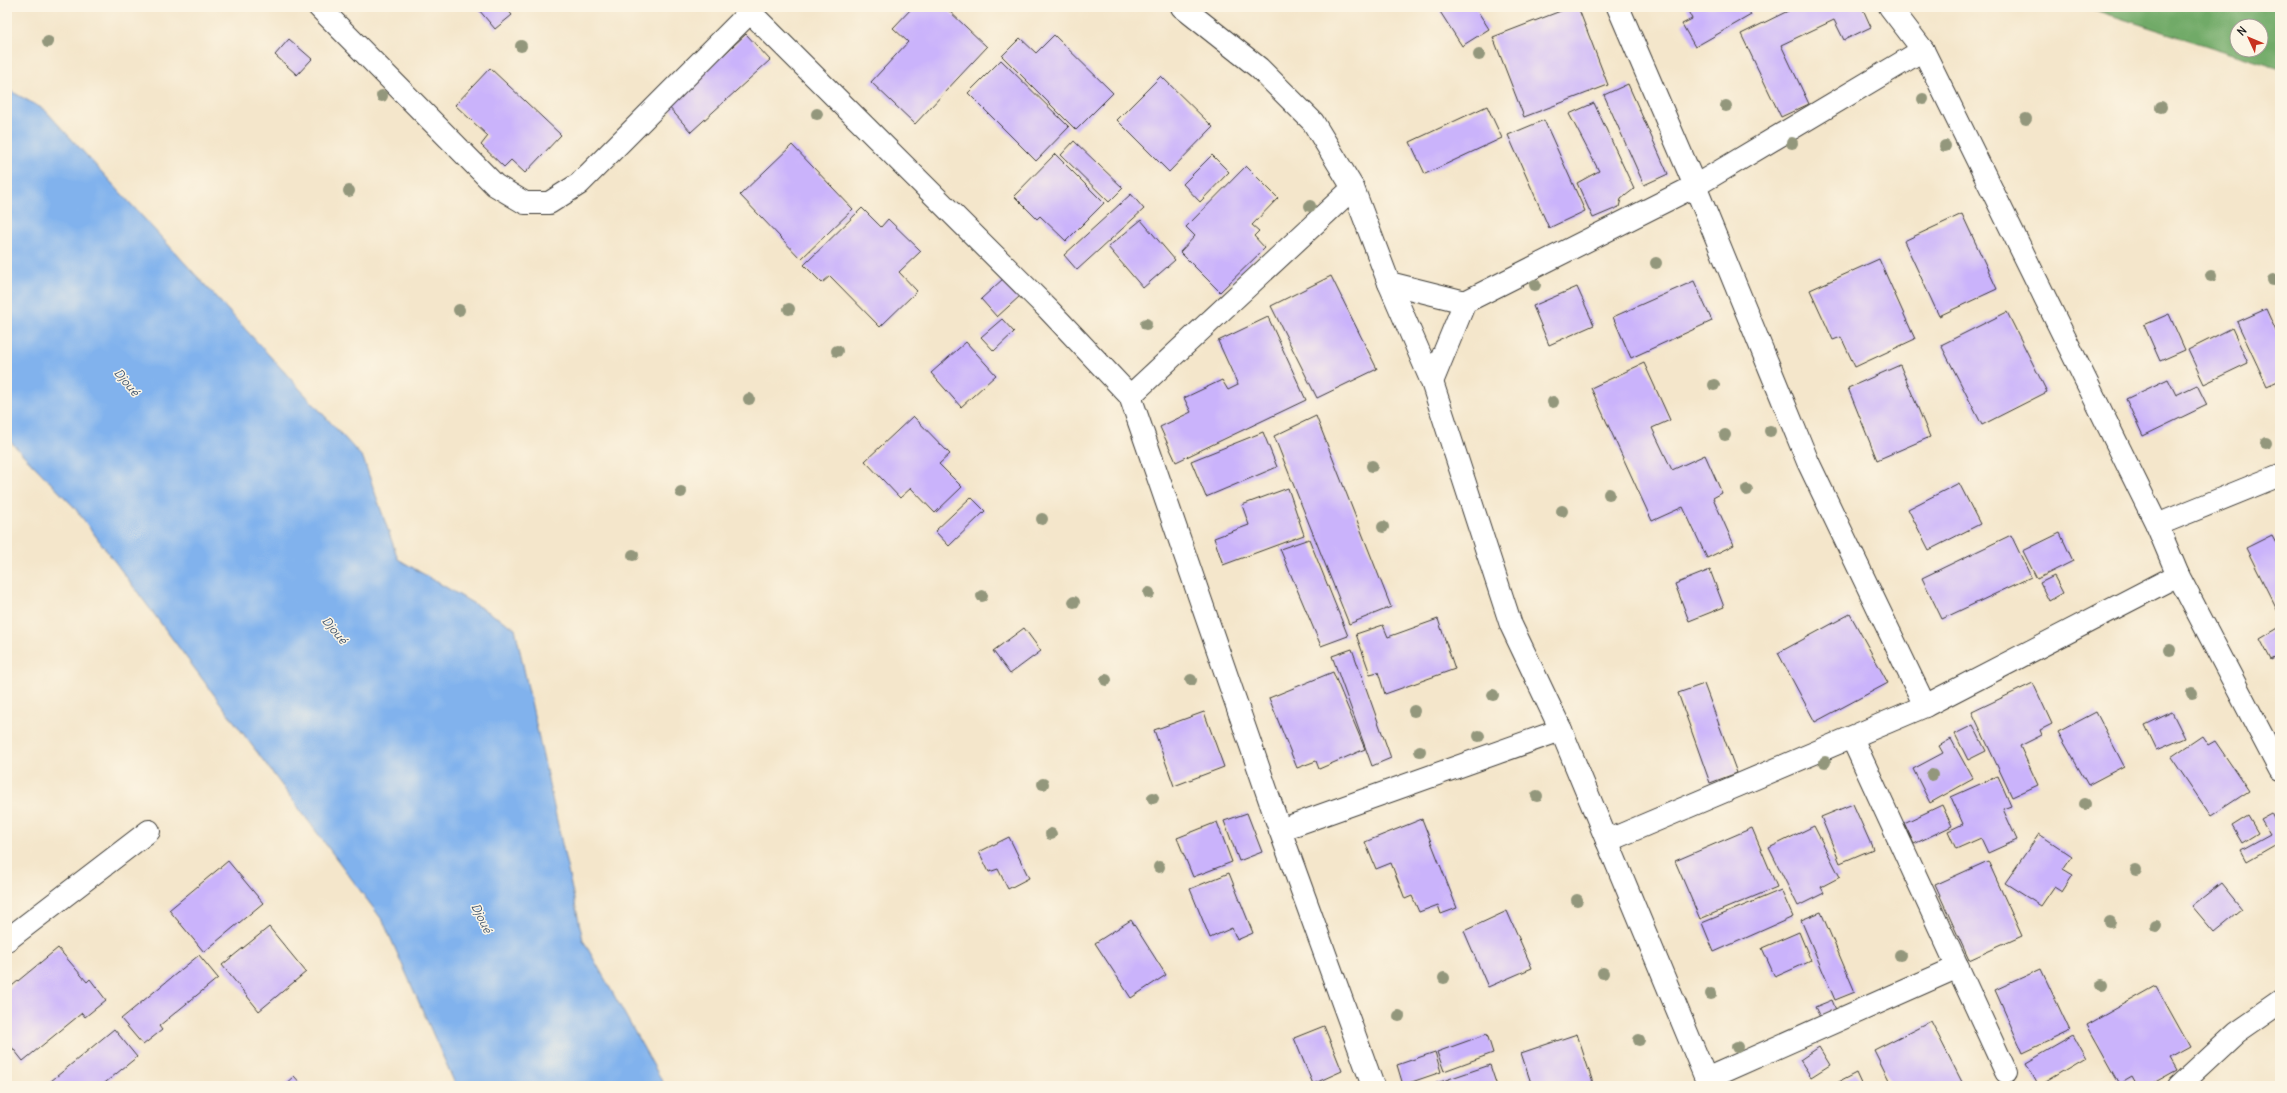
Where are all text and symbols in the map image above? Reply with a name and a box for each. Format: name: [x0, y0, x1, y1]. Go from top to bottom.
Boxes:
north arrow: [2229, 18, 2269, 58]
text: N: [2234, 23, 2249, 39]
water label: Djoué: [111, 365, 144, 400]
water label: Djoué: [319, 613, 352, 648]
water label: Djoué: [468, 901, 496, 937]

